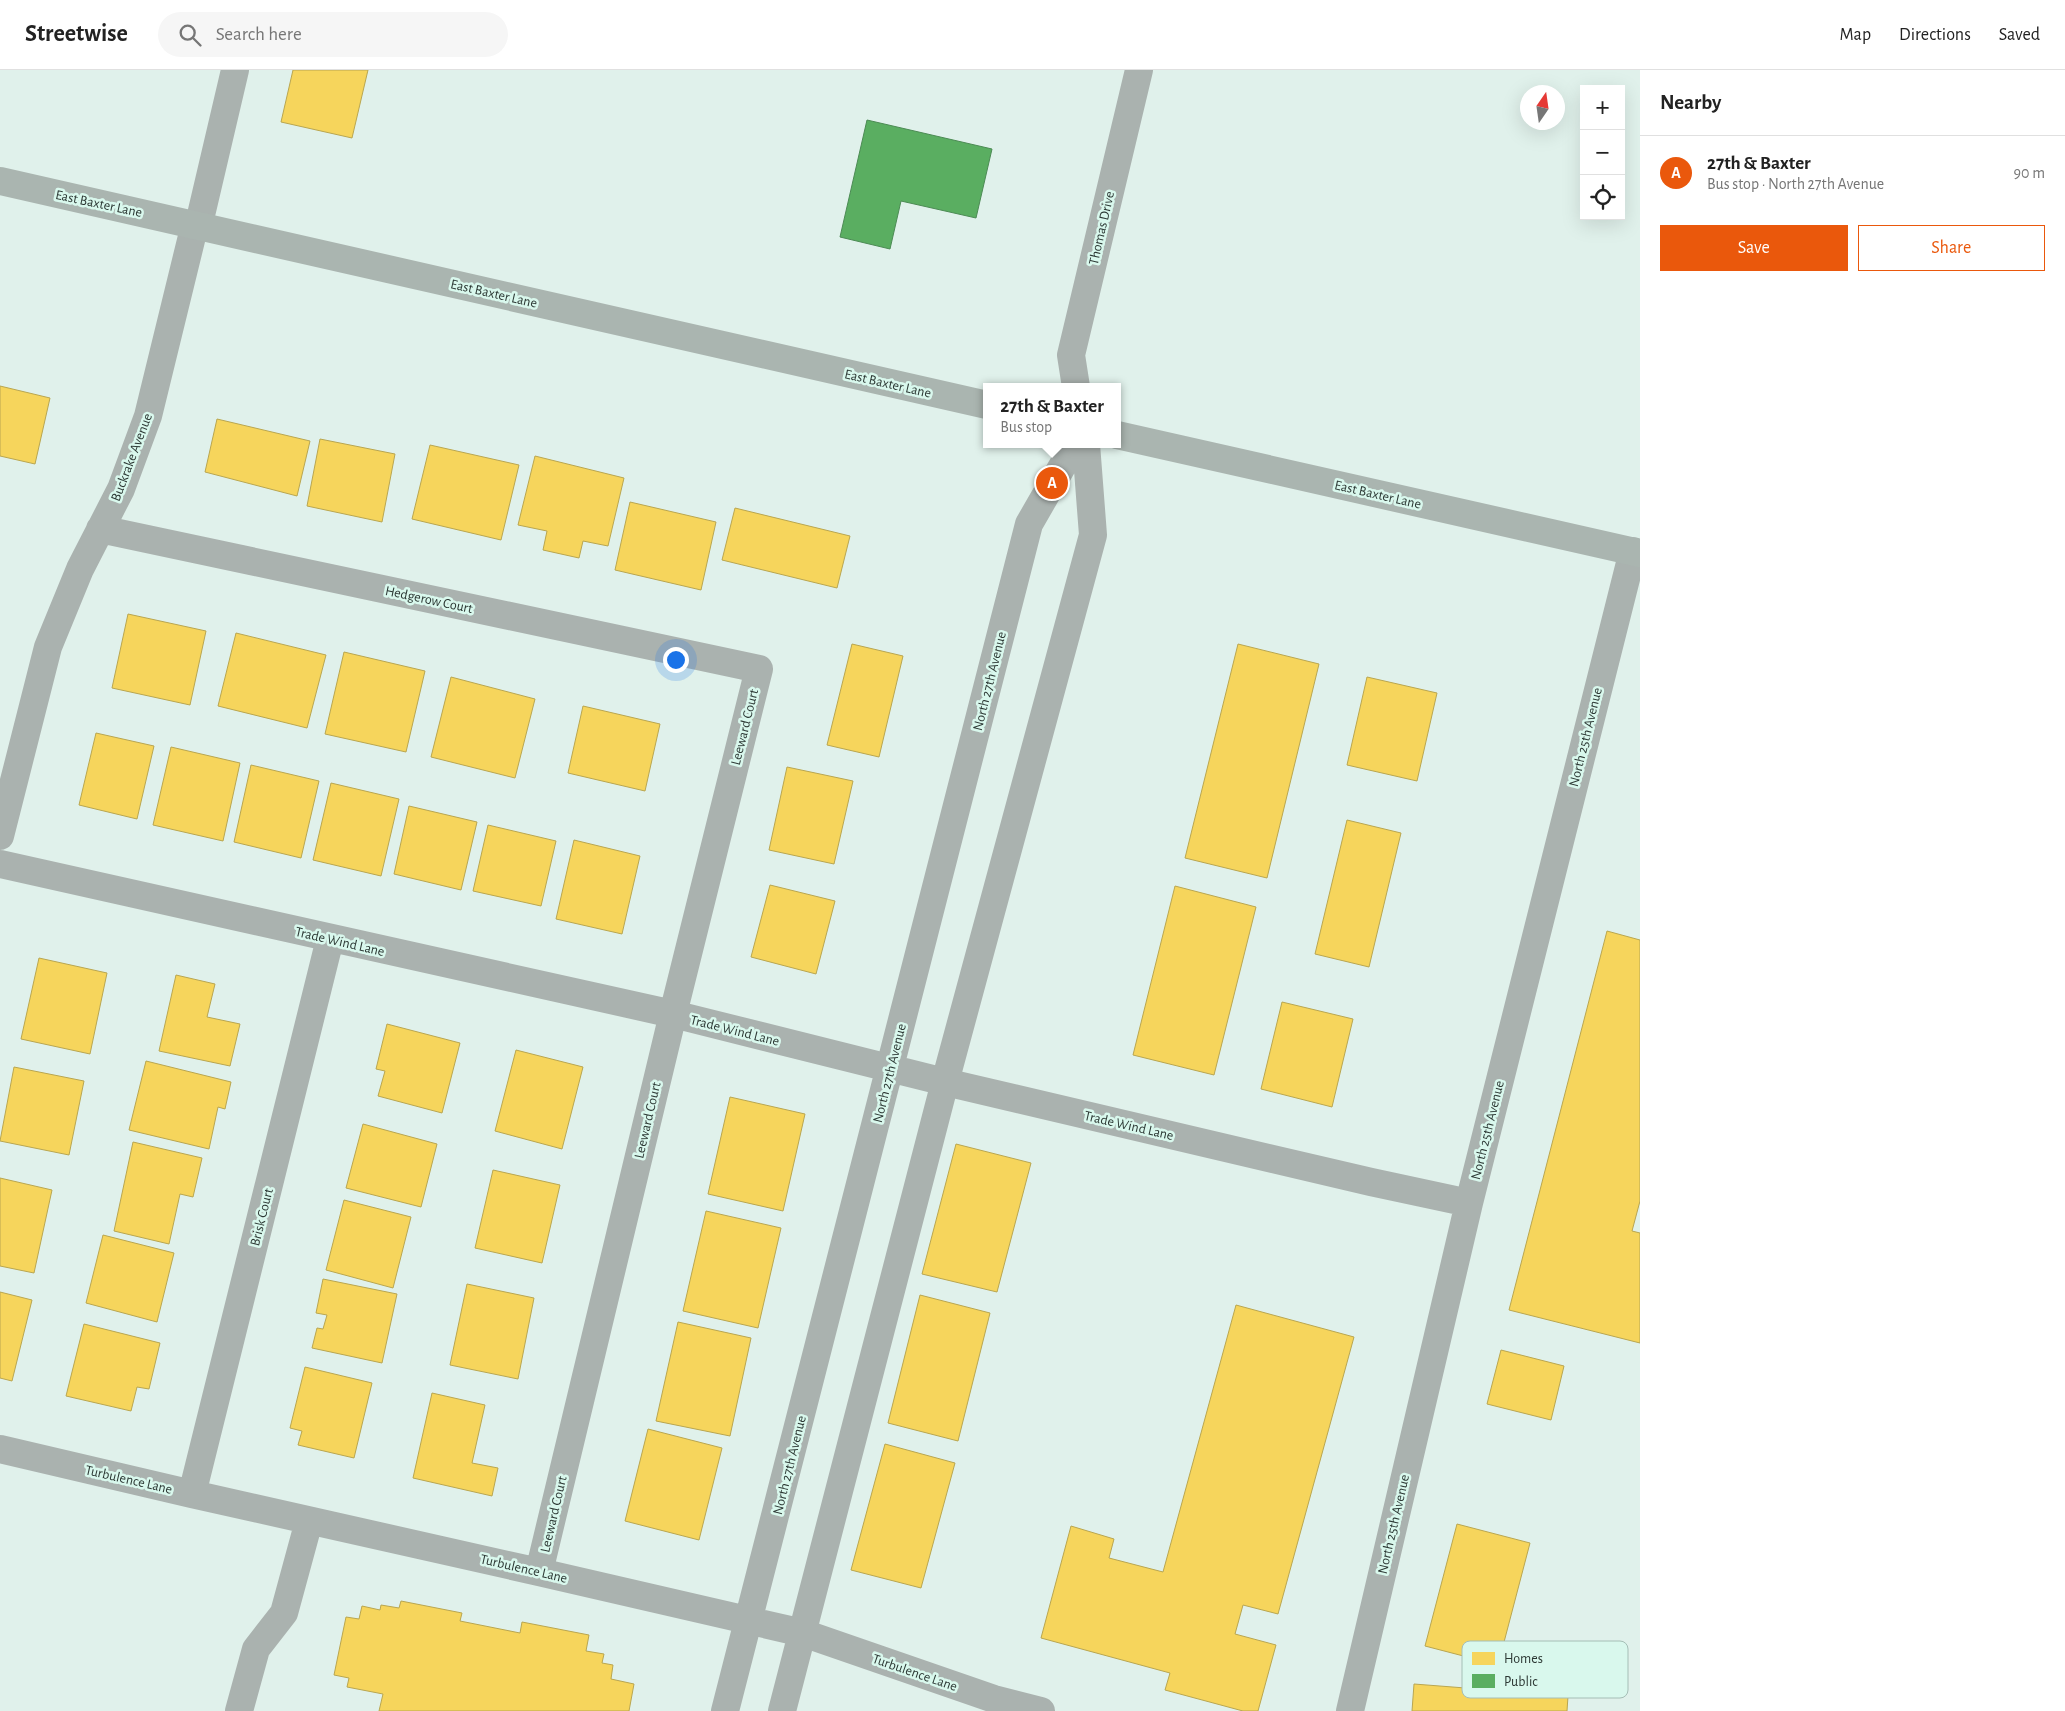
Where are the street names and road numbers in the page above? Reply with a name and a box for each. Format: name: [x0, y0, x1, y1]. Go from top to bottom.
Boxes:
street label: East Baxter Lane: [54, 188, 143, 220]
street label: Thomas Drive: [1087, 190, 1117, 266]
street label: East Baxter Lane: [449, 277, 538, 311]
street label: East Baxter Lane: [843, 367, 932, 401]
street label: Buckrake Avenue: [109, 411, 155, 503]
street label: East Baxter Lane: [1333, 478, 1422, 512]
street label: Hedgerow Court: [384, 584, 474, 616]
street label: North 27th Avenue: [971, 630, 1009, 732]
street label: North 25th Avenue: [1567, 686, 1605, 788]
street label: Leeward Court: [729, 687, 761, 767]
street label: Trade Wind Lane: [294, 925, 386, 959]
street label: Trade Wind Lane: [689, 1013, 781, 1049]
street label: North 27th Avenue: [871, 1022, 909, 1124]
street label: North 25th Avenue: [1469, 1079, 1507, 1181]
street label: Leeward Court: [632, 1080, 664, 1160]
street label: Trade Wind Lane: [1083, 1109, 1175, 1143]
street label: Brisk Court: [248, 1186, 276, 1248]
street label: North 27th Avenue: [771, 1414, 809, 1516]
street label: Turbulence Lane: [84, 1463, 174, 1497]
street label: North 25th Avenue: [1376, 1473, 1412, 1575]
street label: Leeward Court: [538, 1474, 570, 1554]
street label: Turbulence Lane: [479, 1552, 569, 1586]
street label: Turbulence Lane: [870, 1652, 959, 1694]

